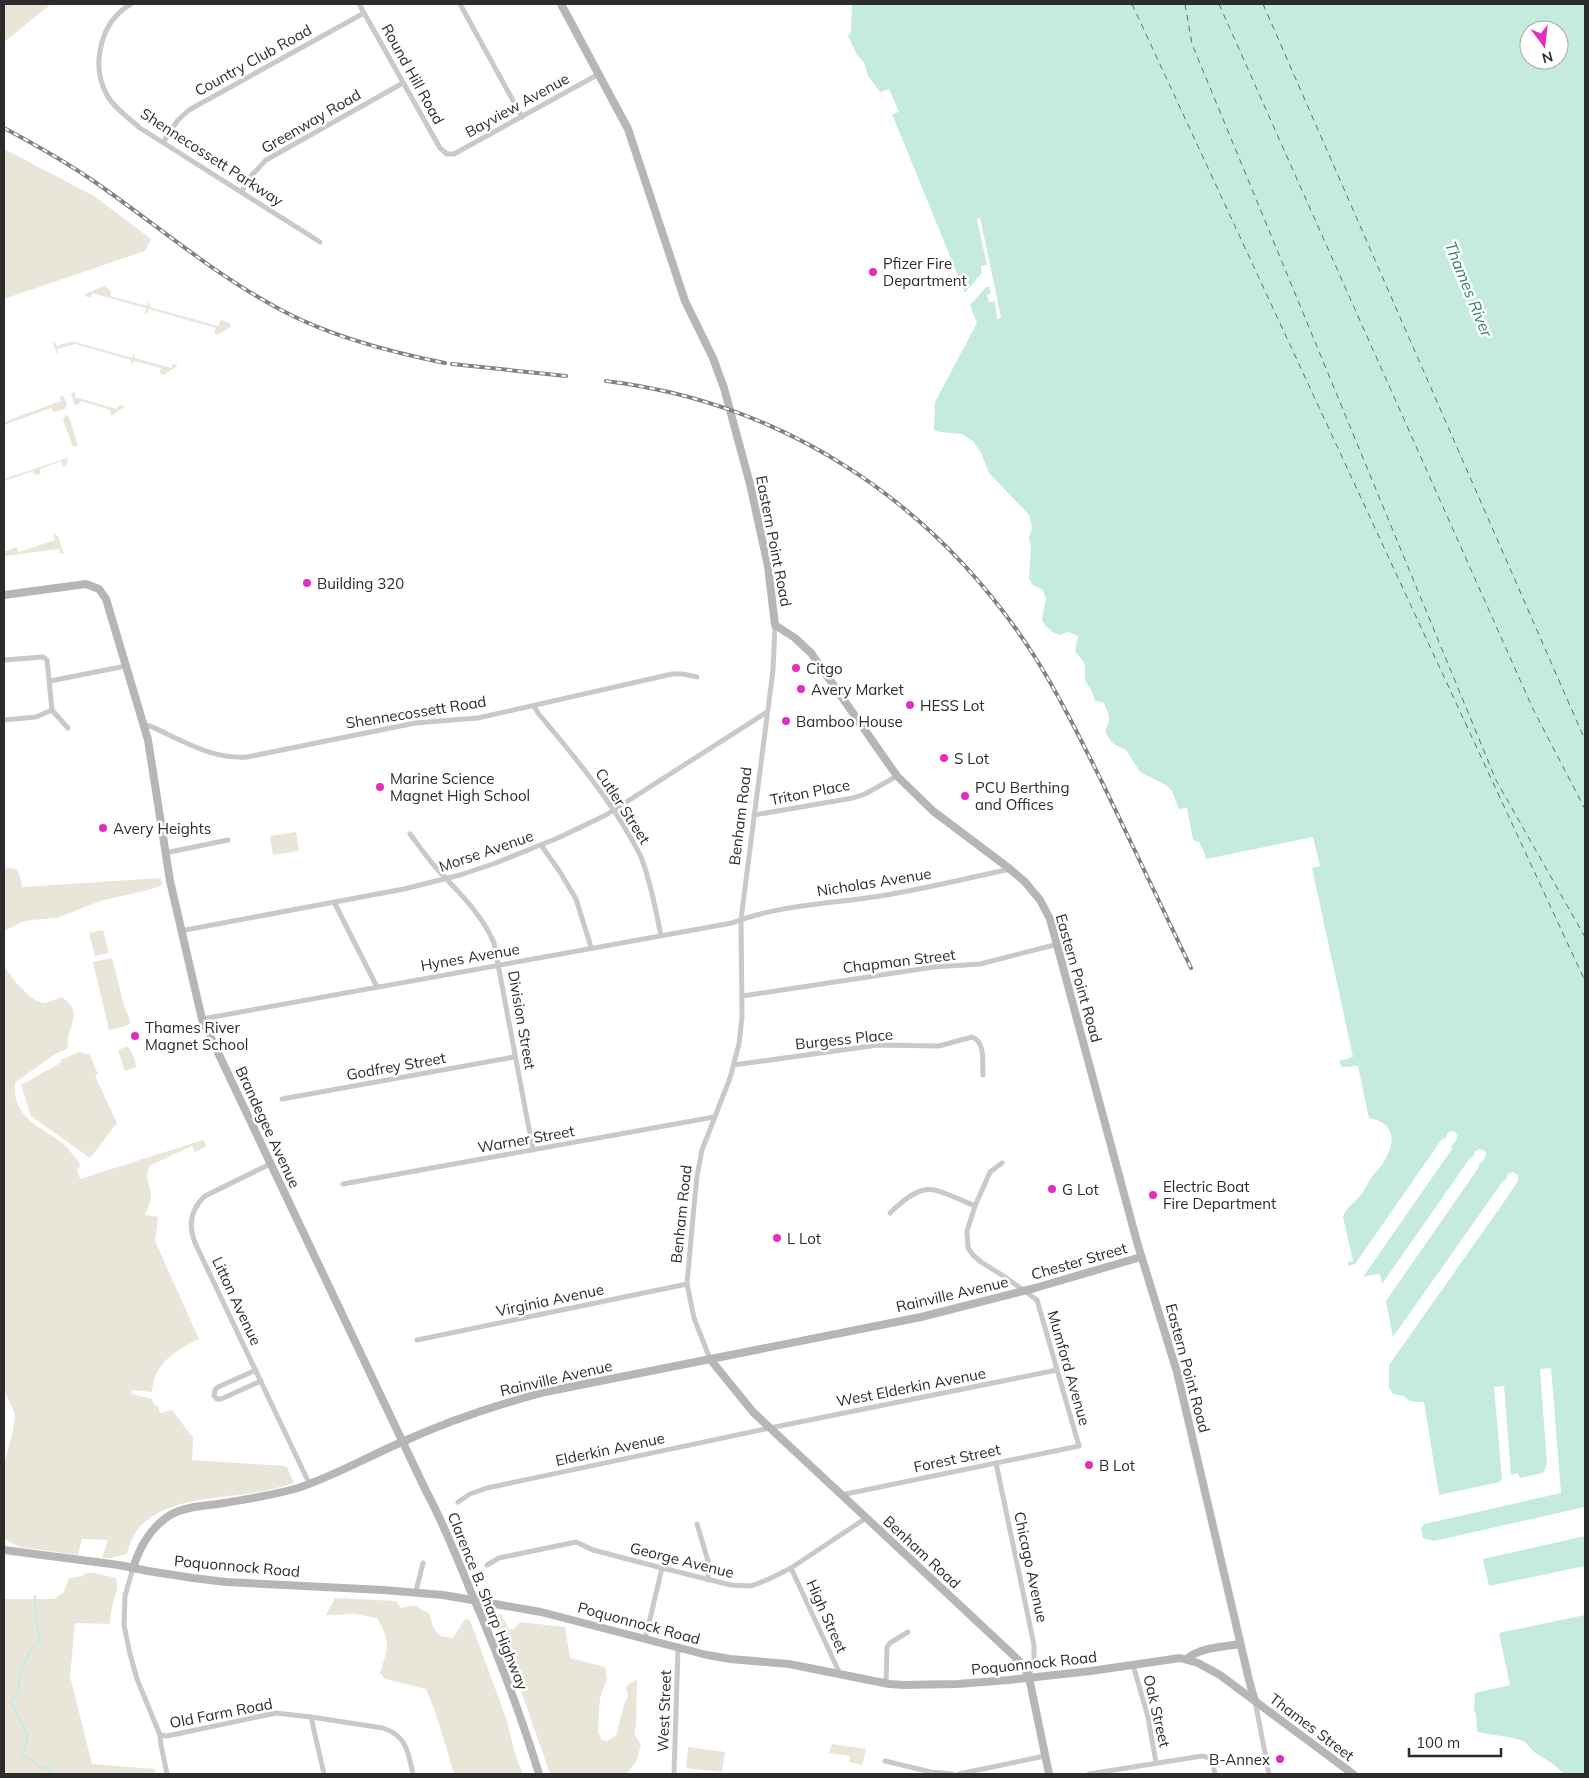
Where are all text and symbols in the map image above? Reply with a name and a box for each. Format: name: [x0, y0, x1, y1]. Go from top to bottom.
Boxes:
street label: Country Club Road: [191, 20, 315, 100]
street label: Round Hill Road: [378, 20, 448, 128]
north arrow: [1519, 20, 1569, 70]
text: N: [1540, 47, 1555, 68]
street label: Bayview Avenue: [462, 69, 572, 141]
street label: Greenway Road: [258, 85, 364, 157]
street label: Shennecossett Parkway: [137, 104, 287, 210]
water label: Thames River: [1441, 238, 1498, 341]
place label: Pfizer Fire Department: [883, 254, 967, 290]
marker: Pfizer Fire Department: [867, 266, 879, 278]
street label: Eastern Point Road: [752, 474, 796, 608]
place label: Building 320: [317, 574, 404, 593]
marker: Building 320: [301, 577, 313, 589]
place label: Citgo: [806, 659, 843, 678]
marker: Citgo: [790, 662, 802, 674]
place label: Avery Market: [811, 680, 904, 699]
marker: Avery Market: [795, 683, 807, 695]
street label: Shennecossett Road: [344, 692, 488, 732]
place label: HESS Lot: [920, 696, 985, 715]
marker: HESS Lot: [904, 699, 916, 711]
place label: Bamboo House: [796, 712, 903, 731]
marker: Bamboo House: [780, 715, 792, 727]
place label: S Lot: [954, 749, 989, 768]
marker: S Lot: [938, 752, 950, 764]
street label: Cutler Street: [591, 765, 655, 847]
street label: Benham Road: [725, 766, 755, 866]
place label: Marine Science Magnet High School: [390, 769, 530, 805]
street label: Triton Place: [768, 775, 852, 809]
place label: PCU Berthing and Offices: [975, 778, 1069, 814]
marker: Marine Science Magnet High School: [374, 781, 386, 793]
marker: PCU Berthing and Offices: [959, 790, 971, 802]
place label: Avery Heights: [113, 819, 211, 838]
marker: Avery Heights: [97, 822, 109, 834]
street label: Morse Avenue: [436, 826, 536, 876]
street label: Nicholas Avenue: [815, 864, 933, 900]
street label: Eastern Point Road: [1052, 912, 1106, 1044]
street label: Hynes Avenue: [419, 939, 521, 975]
street label: Chapman Street: [842, 945, 956, 977]
street label: Division Street: [504, 969, 540, 1071]
place label: Thames River Magnet School: [145, 1018, 248, 1054]
street label: Burgess Place: [794, 1024, 894, 1054]
marker: Thames River Magnet School: [129, 1030, 141, 1042]
street label: Godfrey Street: [345, 1048, 447, 1084]
street label: Brandegee Avenue: [231, 1063, 305, 1191]
street label: Warner Street: [476, 1121, 576, 1157]
street label: Benham Road: [666, 1164, 696, 1264]
place label: Electric Boat Fire Department: [1163, 1177, 1276, 1213]
place label: G Lot: [1062, 1180, 1099, 1199]
marker: G Lot: [1046, 1183, 1058, 1195]
marker: Electric Boat Fire Department: [1147, 1189, 1159, 1201]
place label: L Lot: [787, 1229, 821, 1248]
marker: L Lot: [771, 1232, 783, 1244]
street label: Chester Street: [1029, 1238, 1129, 1284]
street label: Litton Avenue: [208, 1254, 266, 1348]
street label: Rainville Avenue: [894, 1272, 1010, 1316]
street label: Virginia Avenue: [494, 1279, 606, 1321]
street label: Eastern Point Road: [1162, 1301, 1214, 1435]
street label: Mumford Avenue: [1044, 1308, 1094, 1428]
street label: Rainville Avenue: [498, 1356, 614, 1400]
street label: West Elderkin Avenue: [835, 1363, 987, 1411]
street label: Elderkin Avenue: [554, 1428, 666, 1470]
street label: Forest Street: [912, 1440, 1002, 1476]
place label: B Lot: [1099, 1456, 1135, 1475]
marker: B Lot: [1083, 1459, 1095, 1471]
street label: Clarence B. Sharp Highway: [444, 1509, 532, 1693]
street label: Chicago Avenue: [1010, 1510, 1052, 1624]
street label: Benham Road: [879, 1511, 965, 1593]
street label: George Avenue: [628, 1538, 736, 1582]
street label: Poquonnock Road: [173, 1551, 301, 1581]
street label: High Street: [802, 1576, 852, 1656]
street label: Poquonnock Road: [576, 1597, 702, 1649]
street label: Poquonnock Road: [970, 1647, 1098, 1679]
street label: West Street: [653, 1670, 675, 1752]
street label: Oak Street: [1139, 1673, 1175, 1749]
street label: Thames Street: [1266, 1689, 1358, 1765]
street label: Old Farm Road: [168, 1694, 274, 1732]
scale bar: [1409, 1726, 1502, 1758]
text: 100 m: [1416, 1733, 1460, 1752]
place label: B-Annex: [1209, 1750, 1270, 1769]
marker: B-Annex: [1274, 1753, 1286, 1765]

